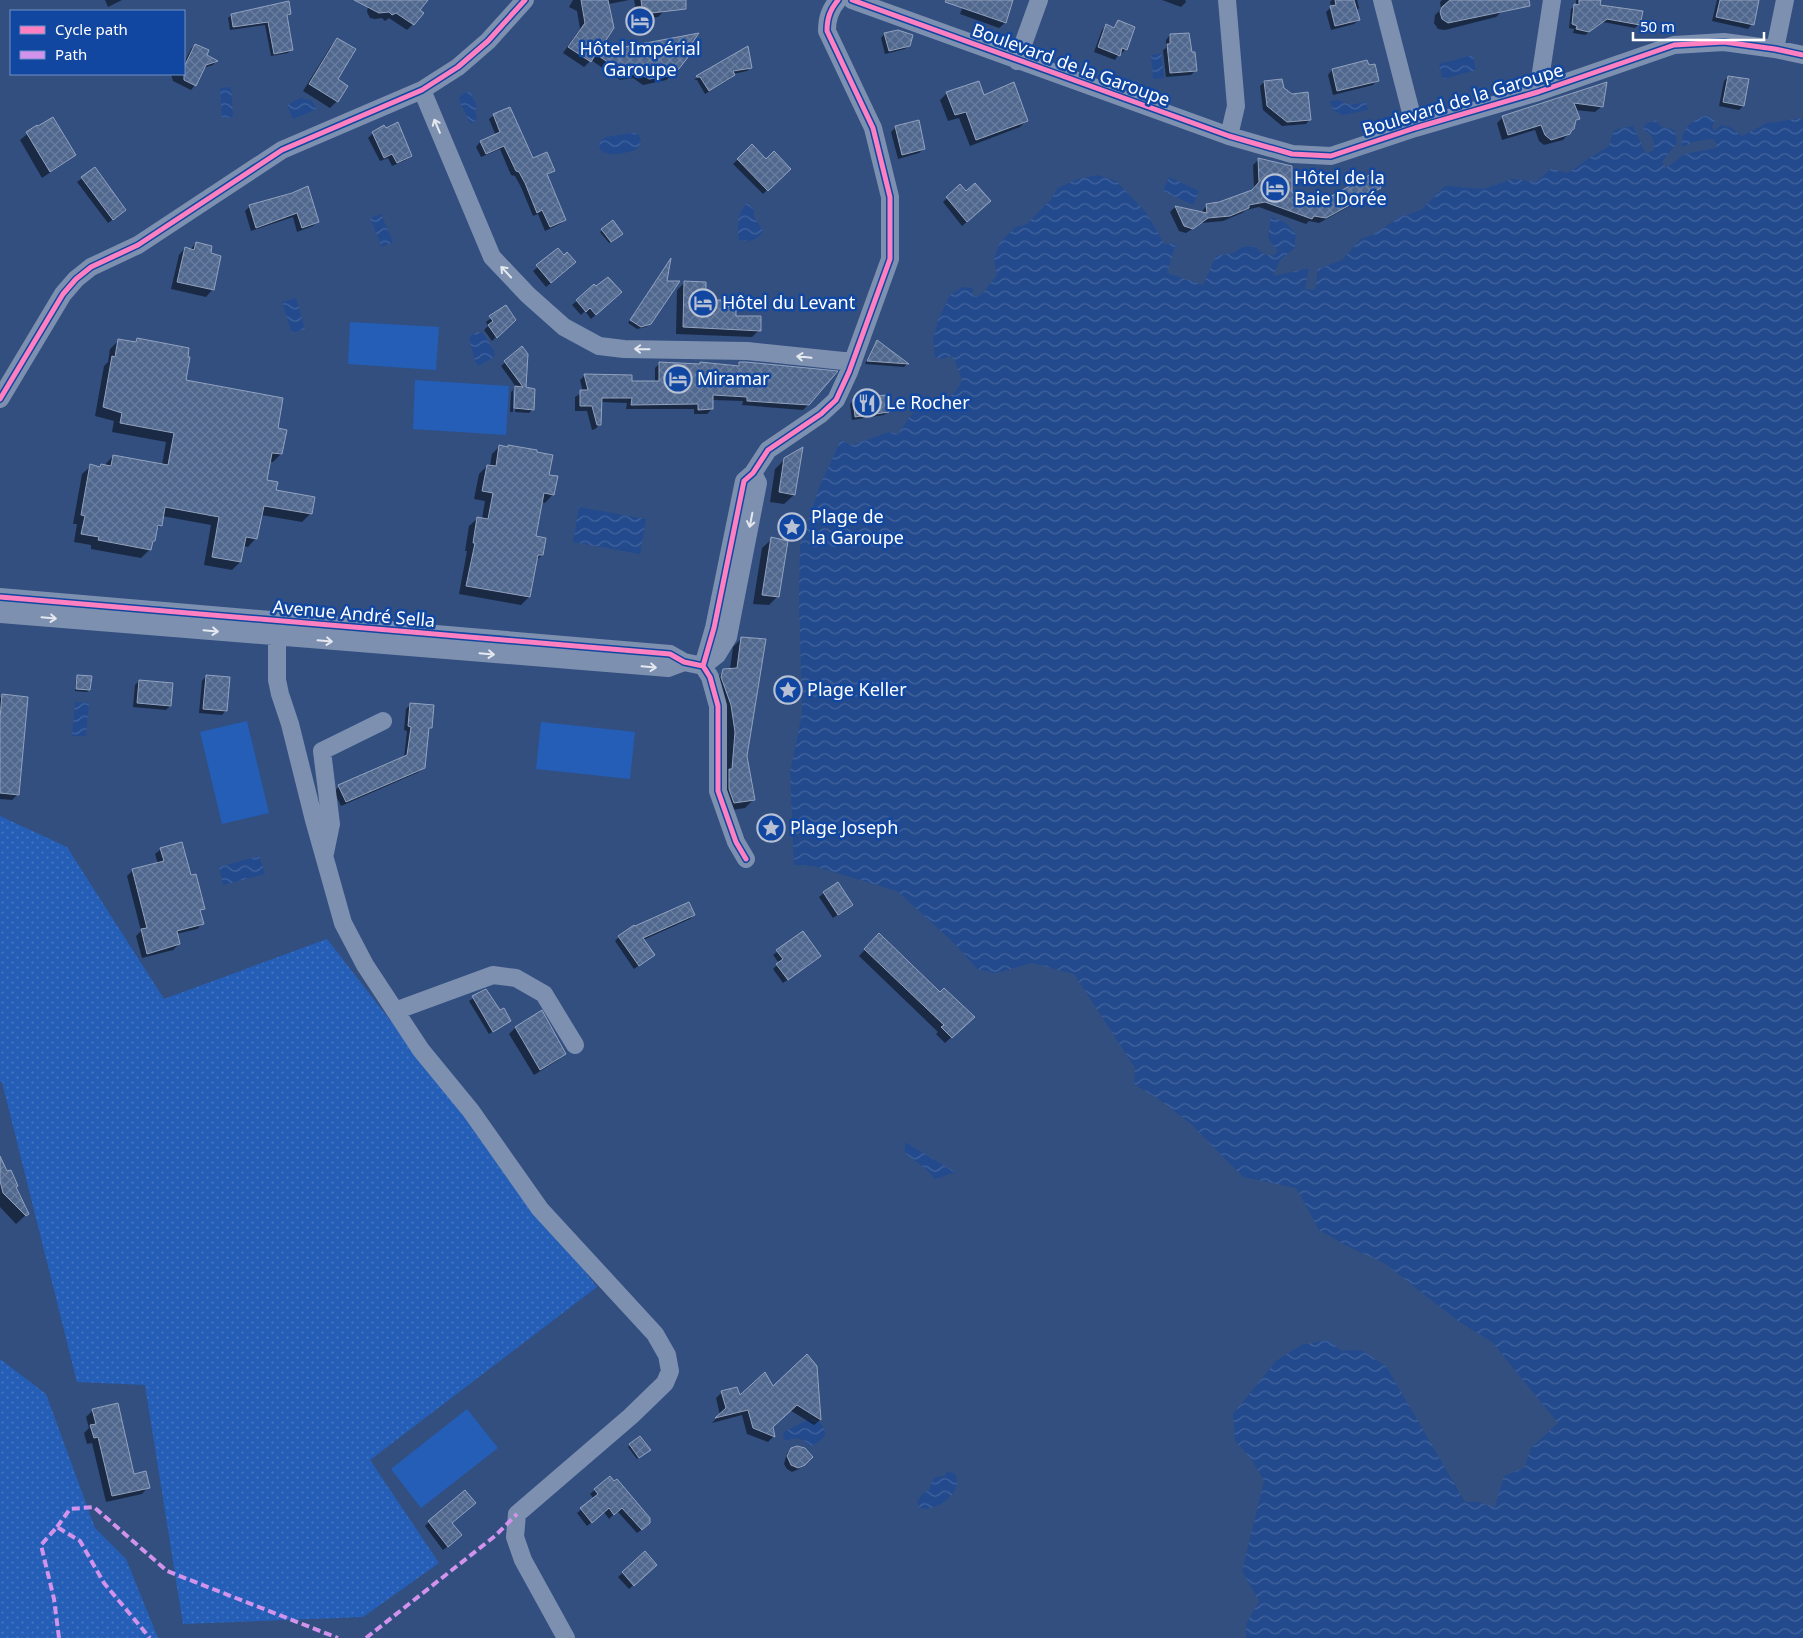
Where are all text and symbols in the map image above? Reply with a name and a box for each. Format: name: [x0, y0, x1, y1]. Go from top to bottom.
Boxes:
hotel icon: Hôtel Impérial Garoupe: [625, 6, 655, 36]
legend: [10, 10, 185, 75]
scale bar: [1633, 10, 1764, 42]
text: 50 m: [1640, 16, 1675, 36]
street label: Boulevard de la Garoupe: [969, 17, 1174, 111]
text: Cycle path: [55, 19, 128, 39]
place label: Hôtel Impérial Garoupe: [579, 36, 701, 81]
text: Path: [55, 44, 87, 64]
street label: Boulevard de la Garoupe: [1359, 57, 1566, 141]
one-way arrow: [432, 119, 442, 134]
place label: Hôtel de la Baie Dorée: [1294, 165, 1387, 210]
hotel icon: Hôtel de la Baie Dorée: [1260, 173, 1290, 203]
one-way arrow: [500, 266, 512, 279]
hotel icon: Hôtel du Levant: [688, 288, 718, 318]
place label: Hôtel du Levant: [722, 290, 856, 314]
one-way arrow: [634, 344, 650, 354]
one-way arrow: [796, 352, 812, 362]
hotel icon: Miramar: [663, 364, 693, 394]
place label: Miramar: [697, 366, 770, 390]
restaurant icon: Le Rocher: [852, 388, 882, 418]
place label: Le Rocher: [886, 390, 970, 414]
place label: Plage de la Garoupe: [811, 504, 904, 549]
one-way arrow: [746, 512, 755, 528]
place icon: Plage de la Garoupe: [777, 512, 807, 542]
street label: Avenue André Sella: [272, 594, 436, 632]
one-way arrow: [40, 613, 56, 622]
one-way arrow: [202, 626, 218, 636]
one-way arrow: [317, 636, 333, 645]
one-way arrow: [479, 649, 495, 658]
one-way arrow: [641, 662, 657, 671]
place icon: Plage Keller: [773, 675, 803, 705]
place label: Plage Keller: [807, 677, 907, 701]
place icon: Plage Joseph: [756, 813, 786, 843]
place label: Plage Joseph: [790, 815, 898, 839]

